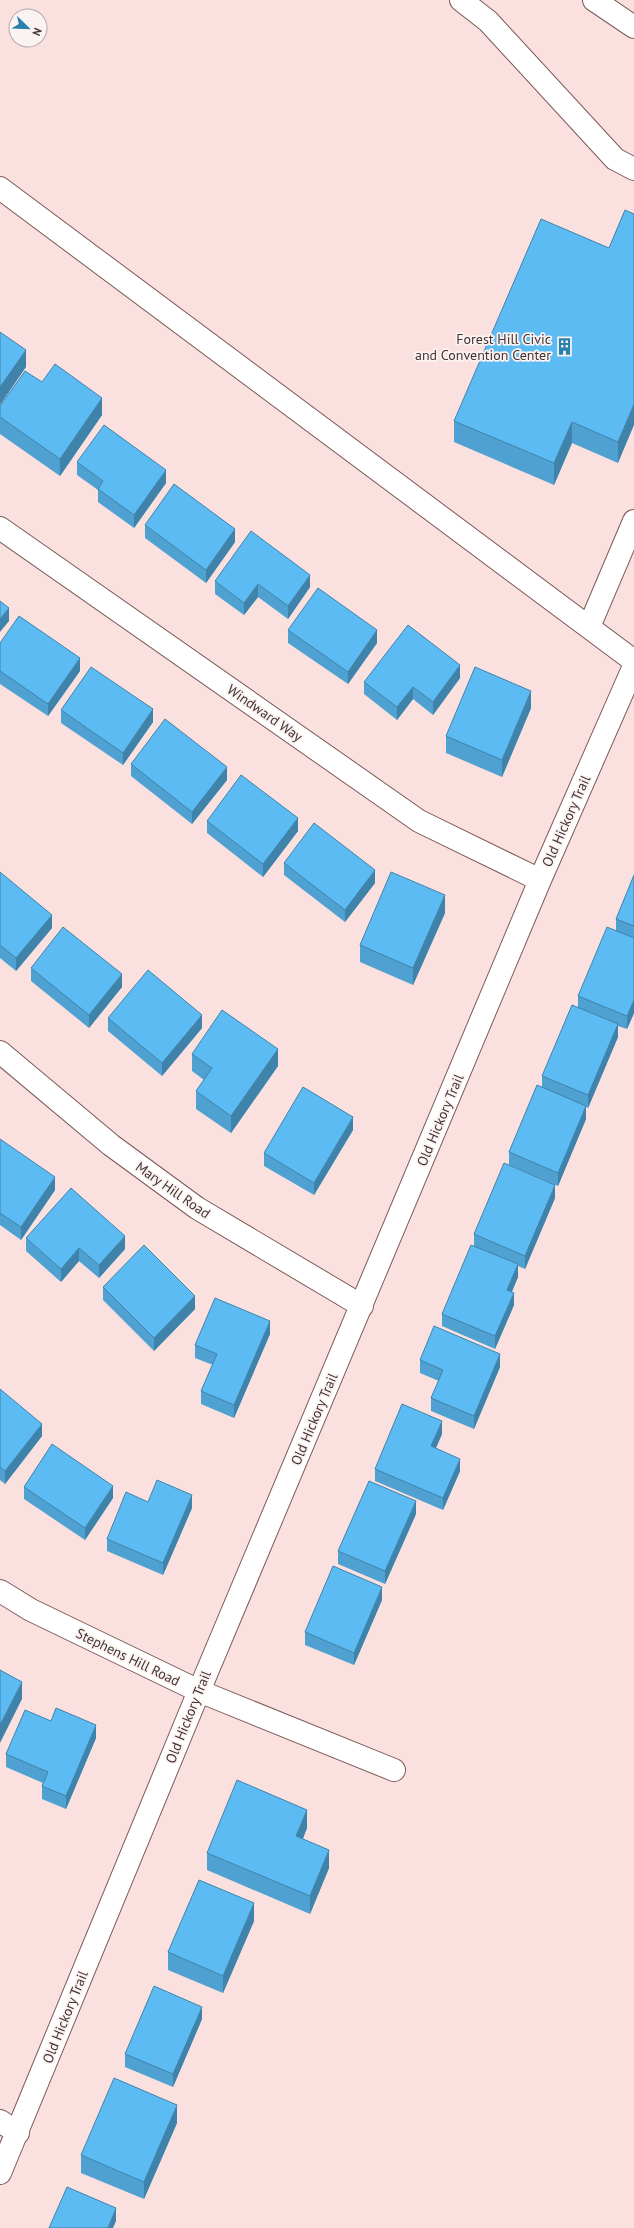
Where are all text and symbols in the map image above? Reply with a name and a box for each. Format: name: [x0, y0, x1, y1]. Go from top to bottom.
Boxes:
north arrow: [8, 8, 48, 48]
text: N: [29, 26, 45, 38]
place label: Forest Hill Civic and Convention Center: [415, 330, 551, 364]
building icon: Forest Hill Civic and Convention Center: [554, 337, 574, 357]
street label: Windward Way: [224, 680, 307, 746]
street label: Old Hickory Trail: [538, 772, 594, 870]
street label: Old Hickory Trail: [412, 1071, 468, 1169]
street label: Mary Hill Road: [132, 1158, 214, 1222]
street label: Old Hickory Trail: [286, 1370, 342, 1468]
street label: Stephens Hill Road: [73, 1624, 183, 1690]
street label: Old Hickory Trail: [161, 1668, 215, 1766]
street label: Old Hickory Trail: [38, 1968, 92, 2066]

